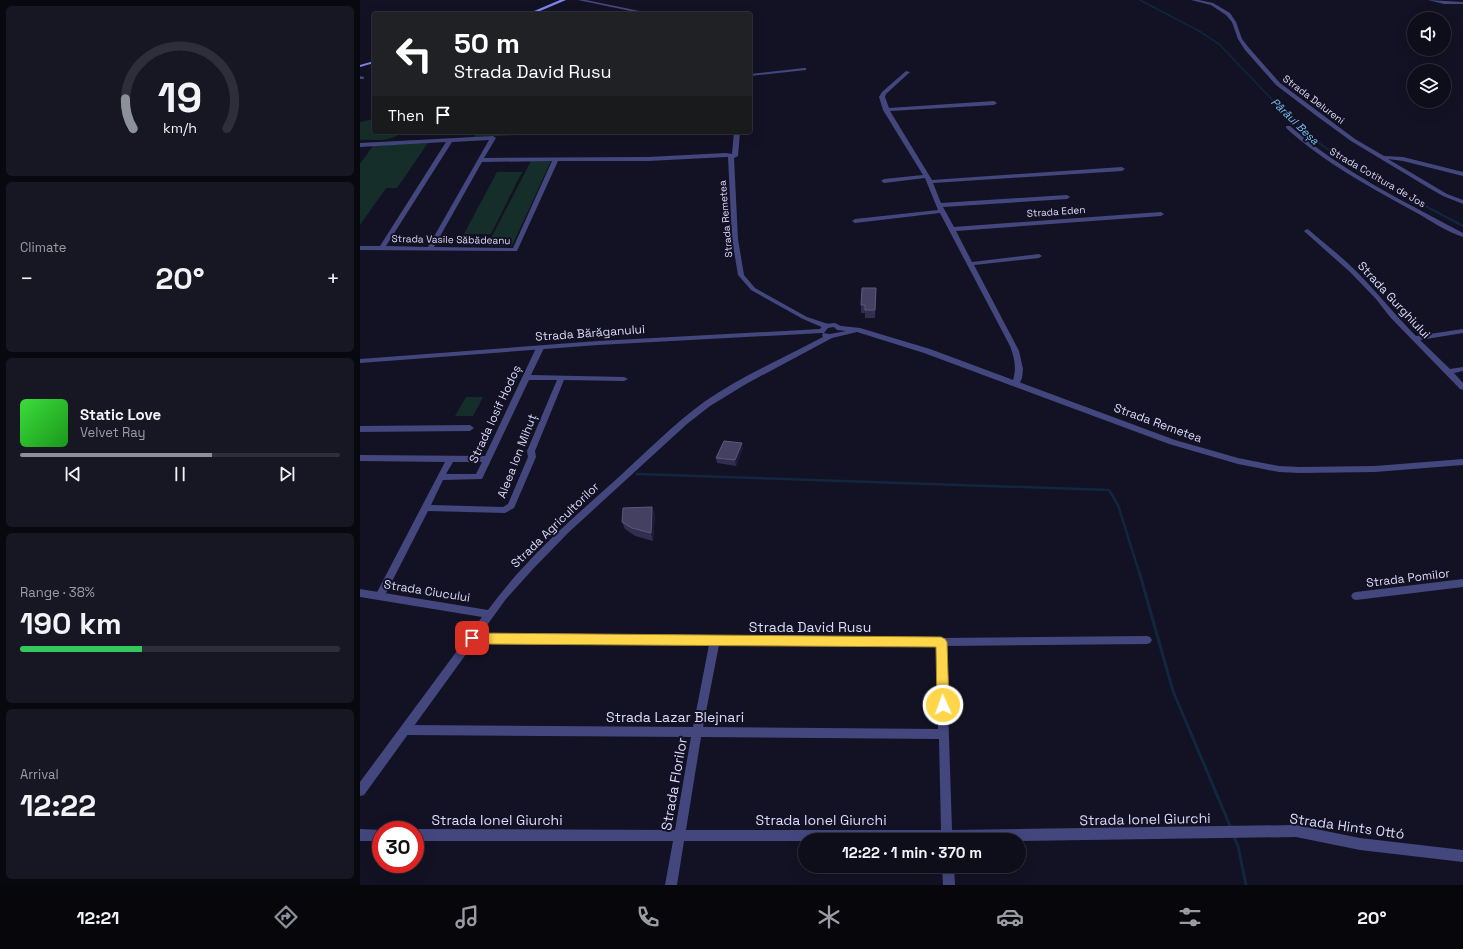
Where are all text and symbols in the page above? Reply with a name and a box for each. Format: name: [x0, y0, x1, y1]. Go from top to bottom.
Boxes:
map controls: [1407, 12, 1451, 108]
button: sound: [1407, 12, 1451, 56]
text: 50 m: [454, 25, 520, 61]
icon: left: [388, 28, 440, 80]
text: Strada David Rusu: [454, 60, 611, 83]
button: layers: [1407, 64, 1451, 108]
text: 19: [158, 71, 202, 124]
street label: Strada Delureni: [1280, 72, 1347, 127]
water label: Pârâul Beșa: [1268, 95, 1322, 148]
icon: arrive: [432, 104, 454, 126]
text: Then: [388, 106, 424, 125]
text: km/h: [163, 118, 197, 136]
street label: Strada Cotitura de Jos: [1327, 145, 1428, 210]
street label: Strada Remetea: [716, 180, 735, 258]
street label: Strada Eden: [1026, 203, 1086, 220]
street label: Strada Vasile Săbădeanu: [391, 232, 511, 247]
text: Climate: [20, 239, 66, 256]
street label: Strada Gurghiului: [1354, 258, 1434, 342]
text: 20°: [155, 259, 205, 298]
text: −: [20, 264, 34, 292]
text: +: [326, 264, 340, 292]
street label: Strada Bărăganului: [535, 321, 645, 345]
street label: Strada Iosif Hodoș: [465, 362, 525, 466]
street label: Strada Remetea: [1112, 400, 1204, 446]
text: Static Love: [80, 405, 161, 424]
street label: Aleea Ion Mihuț: [494, 412, 540, 500]
text: Velvet Ray: [80, 424, 145, 441]
icon: previous: [62, 463, 84, 485]
icon: pause: [169, 463, 191, 485]
icon: next: [276, 463, 298, 485]
street label: Strada Agricultorilor: [507, 478, 603, 571]
street label: Strada Pomilor: [1365, 565, 1451, 591]
street label: Strada Ciucului: [383, 576, 471, 606]
text: Range · 38%: [20, 584, 95, 601]
text: 190 km: [20, 604, 122, 643]
street label: Strada David Rusu: [749, 618, 871, 636]
pin: [455, 621, 489, 655]
icon: arrive: [461, 627, 483, 649]
position arrow: [922, 684, 964, 726]
street label: Strada Lazar Blejnari: [606, 708, 744, 726]
street label: Strada Florilor: [657, 736, 691, 832]
text: Arrival: [20, 766, 59, 783]
text: 12:22: [20, 786, 96, 825]
street label: Strada Ionel Giurchi: [1079, 809, 1211, 829]
street label: Strada Hints Ottó: [1288, 809, 1406, 843]
street label: Strada Ionel Giurchi: [431, 811, 563, 829]
street label: Strada Ionel Giurchi: [755, 811, 887, 829]
speed limit sign: 30: [372, 821, 424, 873]
text: 12:22 · 1 min · 370 m: [842, 843, 982, 862]
icon: directions: [272, 903, 300, 931]
icon: music: [453, 903, 481, 931]
icon: phone: [634, 903, 662, 931]
icon: climate: [815, 903, 843, 931]
icon: car: [996, 903, 1024, 931]
icon: filters: [1176, 903, 1204, 931]
text: 12:21: [76, 906, 119, 929]
text: 20°: [1357, 906, 1387, 929]

